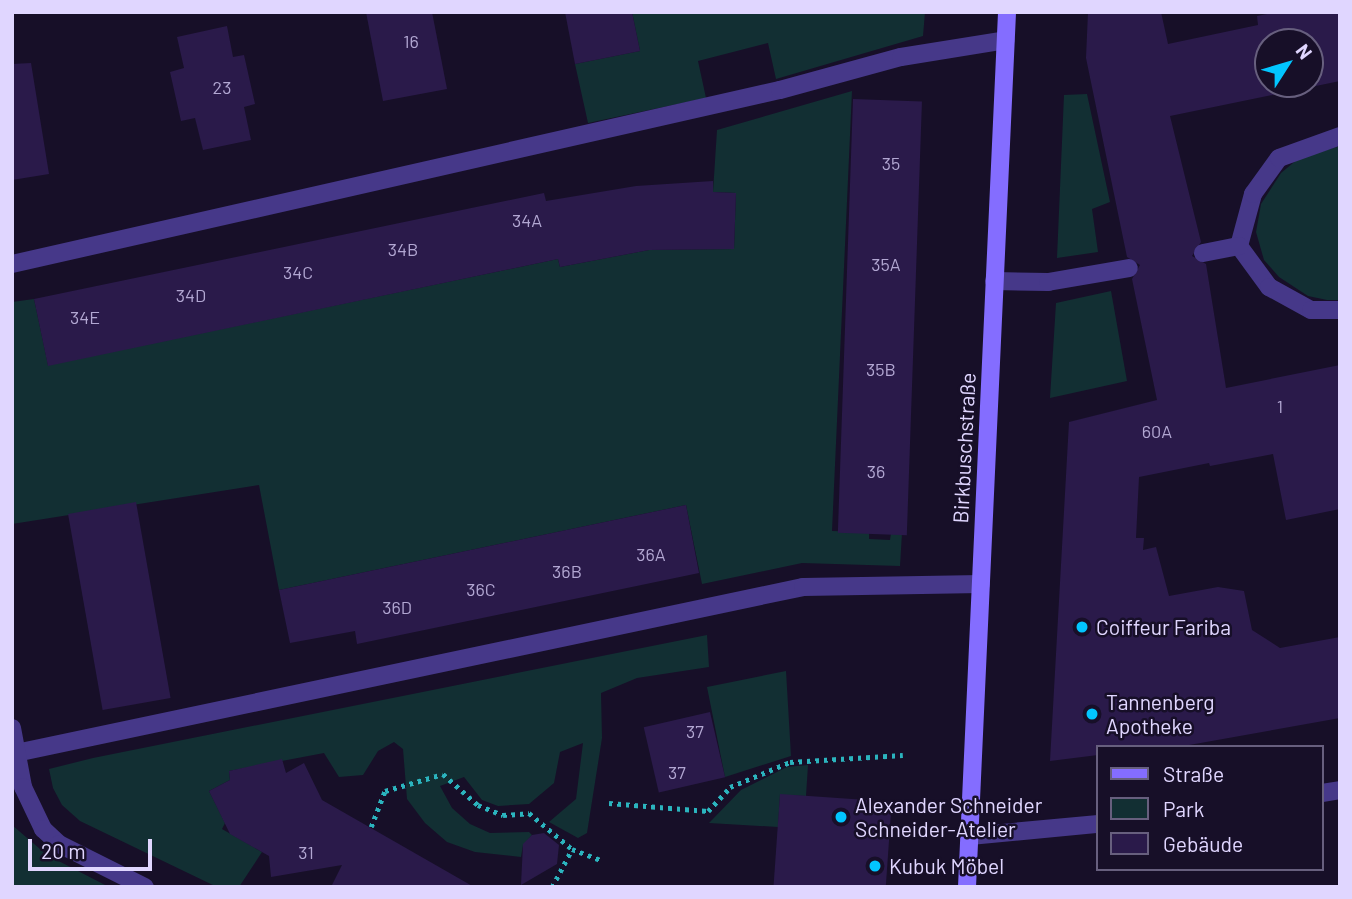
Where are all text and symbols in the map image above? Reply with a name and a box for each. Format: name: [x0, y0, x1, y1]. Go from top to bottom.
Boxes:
north arrow: [1254, 28, 1324, 98]
house number: 16: [403, 30, 419, 52]
text: N: [1292, 39, 1318, 63]
house number: 23: [213, 76, 231, 98]
house number: 35: [882, 152, 900, 174]
house number: 34A: [512, 209, 542, 231]
house number: 34B: [388, 238, 418, 260]
house number: 35A: [871, 253, 901, 275]
house number: 34C: [283, 261, 313, 283]
house number: 34D: [176, 284, 206, 306]
house number: 34E: [70, 306, 100, 328]
house number: 35B: [866, 358, 896, 380]
street label: Birkbuschstraße: [947, 372, 981, 524]
house number: 1: [1277, 395, 1283, 417]
house number: 60A: [1142, 420, 1172, 442]
house number: 36: [867, 460, 885, 482]
house number: 36A: [636, 543, 666, 565]
house number: 36B: [552, 560, 582, 582]
house number: 36C: [466, 578, 496, 600]
house number: 36D: [382, 596, 412, 618]
place label: Coiffeur Fariba: [1096, 614, 1231, 640]
marker: Coiffeur Fariba: [1074, 619, 1090, 635]
place label: Tannenberg Apotheke: [1106, 689, 1214, 739]
marker: Tannenberg Apotheke: [1084, 706, 1100, 722]
house number: 37: [686, 720, 704, 742]
legend: [1096, 745, 1324, 871]
house number: 37: [668, 761, 686, 783]
text: Straße: [1163, 761, 1224, 786]
place label: Alexander Schneider Schneider-Atelier: [855, 792, 1042, 842]
text: Park: [1163, 796, 1204, 821]
marker: Alexander Schneider Schneider-Atelier: [833, 809, 849, 825]
scale bar: [32, 825, 156, 869]
text: Gebäude: [1163, 831, 1243, 856]
text: 20 m: [41, 838, 86, 863]
house number: 31: [298, 841, 314, 863]
place label: Kubuk Möbel: [889, 853, 1004, 879]
marker: Kubuk Möbel: [867, 858, 883, 874]

